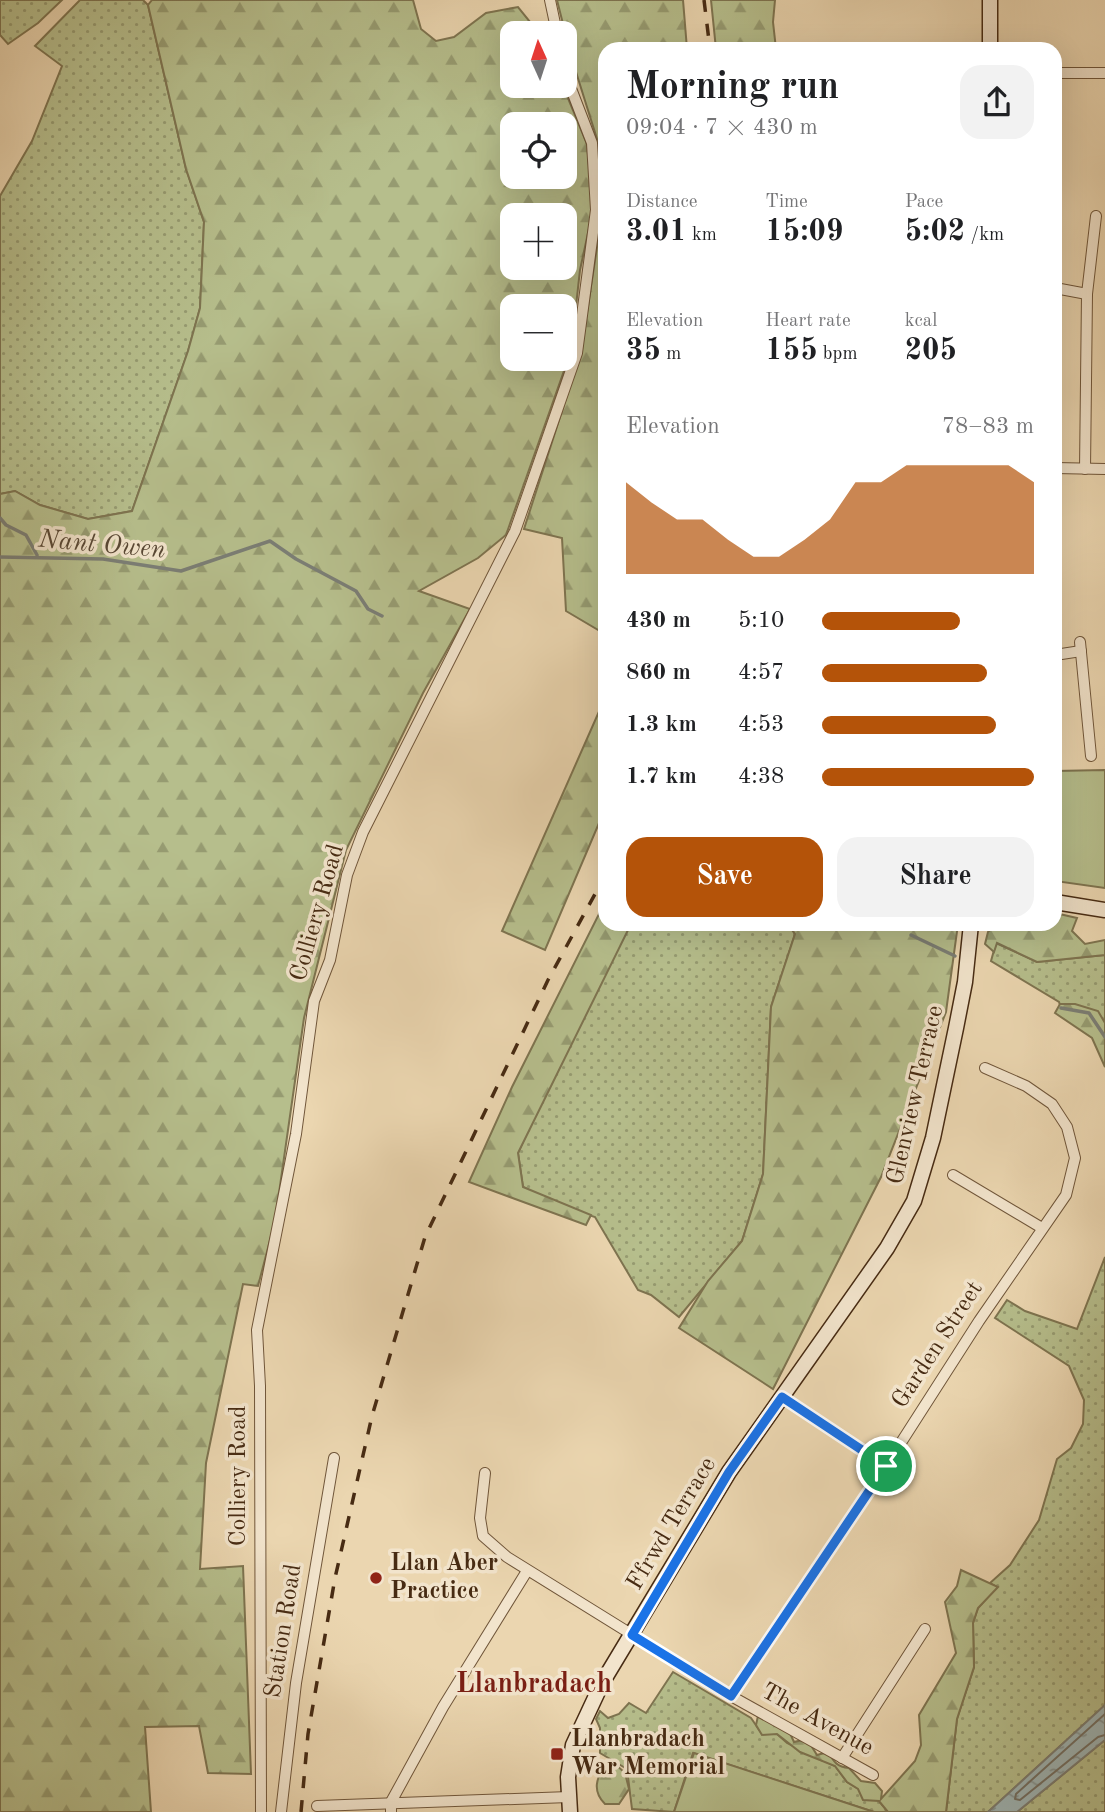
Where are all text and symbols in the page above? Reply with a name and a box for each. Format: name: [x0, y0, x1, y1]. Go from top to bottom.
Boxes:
north arrow: [500, 21, 578, 98]
map controls: [500, 21, 577, 371]
button: share: [960, 65, 1034, 139]
text: Morning run: [626, 69, 839, 107]
button: locate: [500, 112, 577, 189]
text: 09:04 · 7 × 430 m: [626, 116, 818, 139]
text: Distance: [626, 193, 698, 212]
text: Time: [765, 193, 808, 212]
text: Pace: [905, 193, 943, 212]
button: +: [500, 203, 577, 280]
text: 3.01: [626, 217, 687, 247]
text: 15:09: [765, 217, 843, 247]
text: 5:02: [905, 217, 965, 247]
text: km: [687, 226, 717, 245]
text: /km: [965, 226, 1004, 245]
button: −: [500, 294, 577, 371]
text: Elevation: [626, 312, 703, 331]
text: Heart rate: [765, 312, 851, 331]
text: kcal: [905, 312, 937, 331]
text: 35: [626, 336, 661, 366]
text: 155: [765, 336, 818, 366]
text: 205: [905, 336, 957, 366]
text: m: [661, 345, 681, 364]
text: bpm: [818, 345, 858, 364]
text: Elevation: [626, 415, 720, 438]
text: 78–83 m: [942, 415, 1034, 438]
water label: Nant Owen: [36, 526, 167, 564]
text: 430 m: [626, 609, 691, 632]
text: 5:10: [738, 609, 784, 632]
text: 860 m: [626, 661, 691, 684]
text: 4:57: [738, 661, 784, 684]
text: 1.3 km: [626, 713, 697, 736]
text: 4:53: [738, 713, 784, 736]
text: 1.7 km: [626, 765, 697, 788]
text: 4:38: [738, 765, 784, 788]
button: Save: [626, 837, 823, 917]
button: Share: [837, 837, 1034, 917]
street label: Colliery Road: [287, 842, 349, 984]
street label: Glenview Terrace: [884, 1003, 948, 1187]
street label: Garden Street: [888, 1277, 988, 1413]
street label: Colliery Road: [227, 1405, 251, 1547]
pin: [856, 1436, 916, 1496]
icon: arrive: [867, 1447, 905, 1485]
street label: Ffrwd Terrace: [623, 1453, 721, 1595]
place label: Llan Aber Practice: [390, 1552, 498, 1604]
street label: Station Road: [262, 1562, 306, 1700]
marker: Llan Aber Practice: [368, 1570, 384, 1586]
district label: Llanbradach: [456, 1671, 612, 1699]
street label: The Avenue: [757, 1679, 877, 1761]
place label: Llanbradach War Memorial: [571, 1728, 725, 1780]
marker: Llanbradach War Memorial: [549, 1746, 565, 1762]

